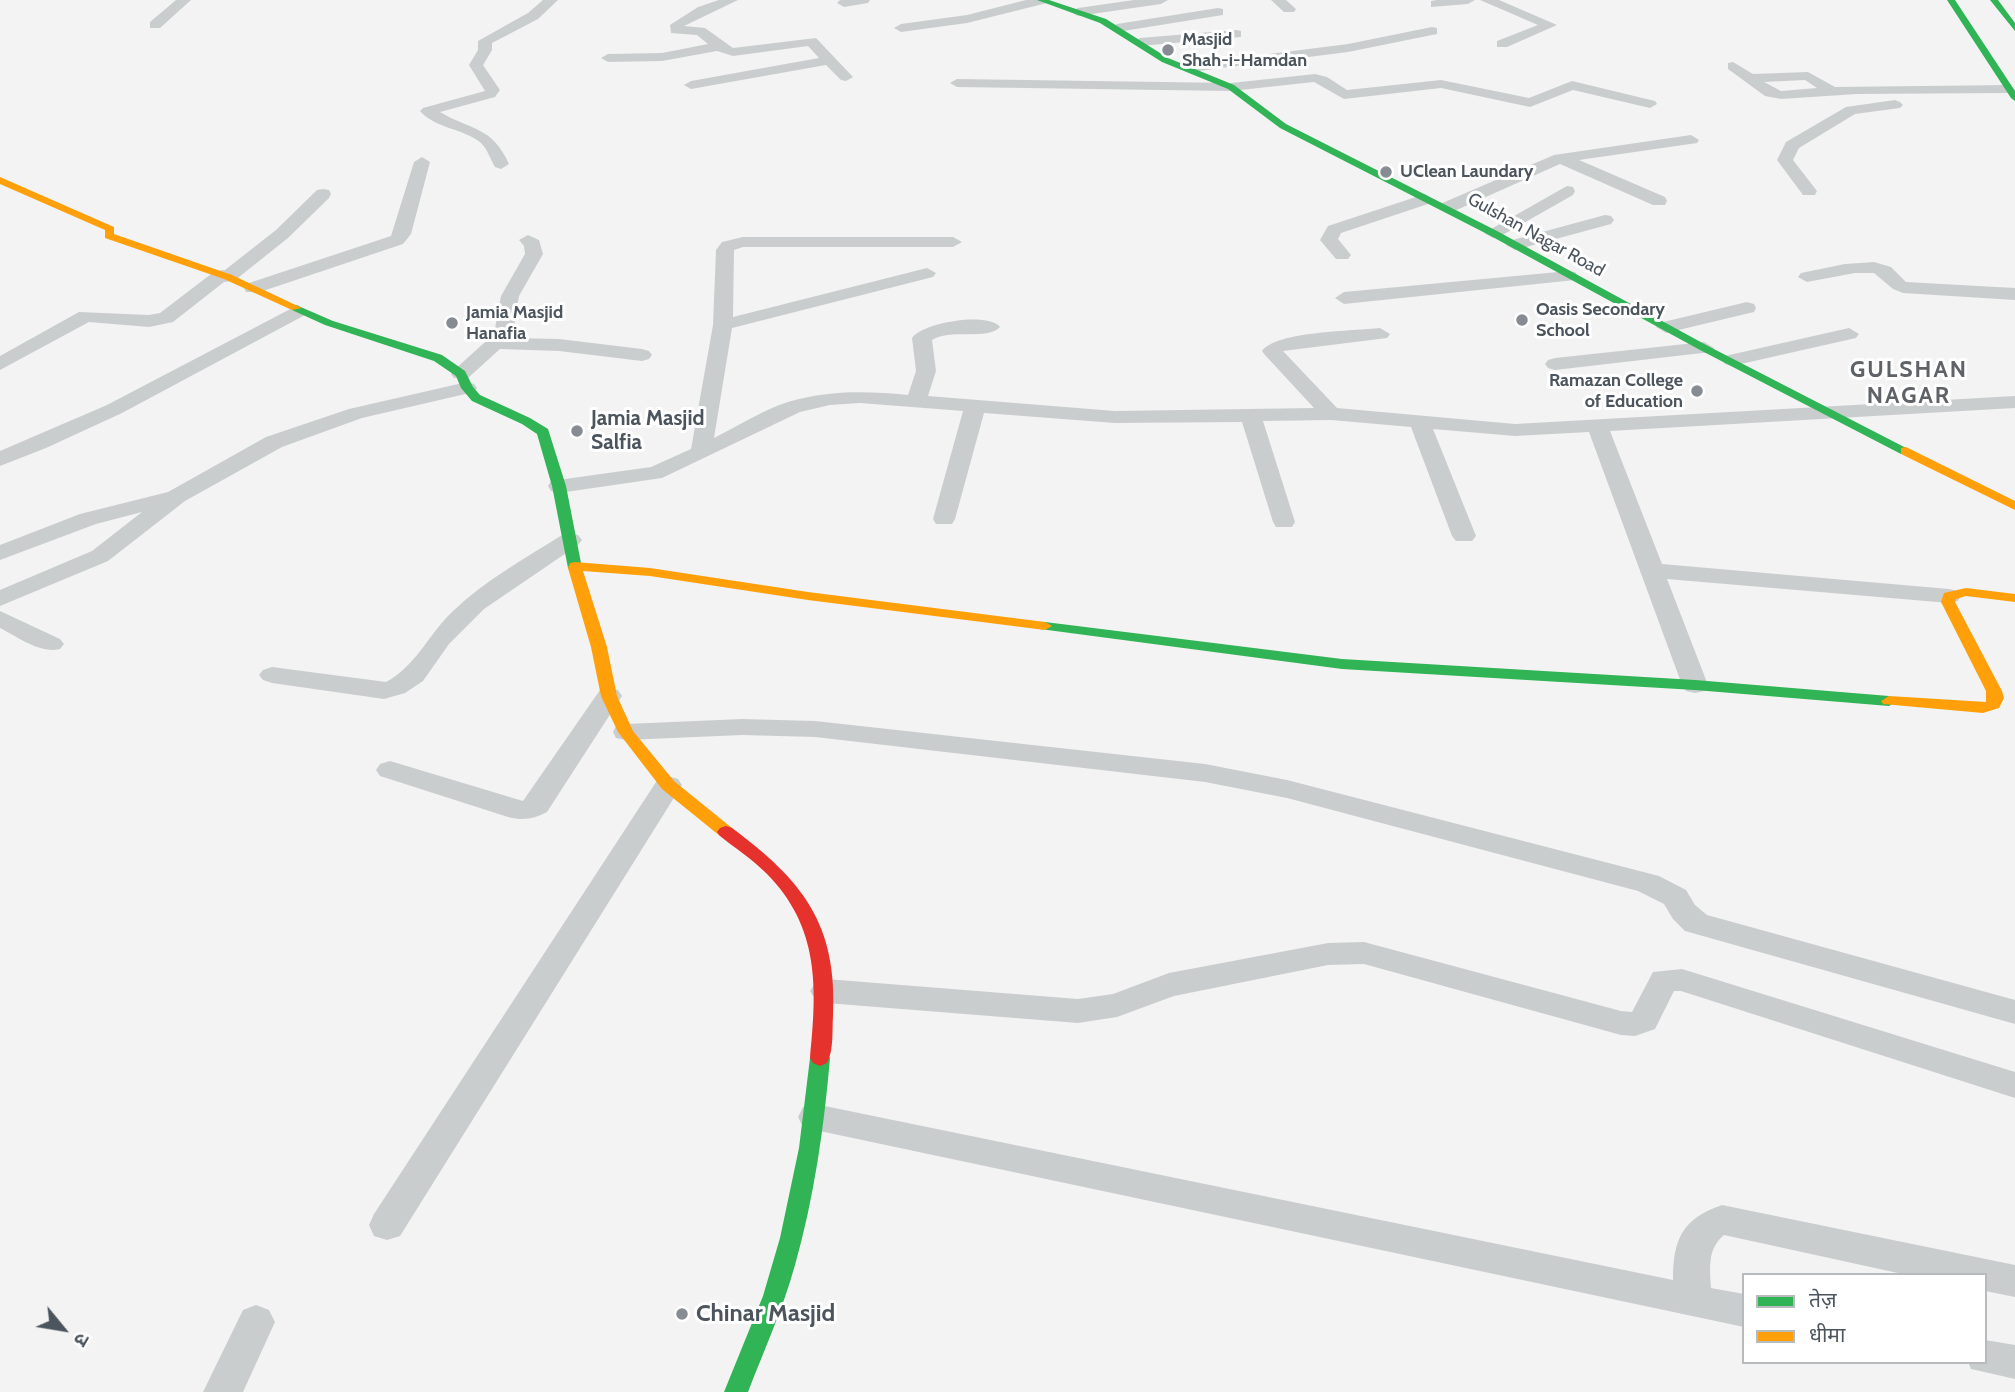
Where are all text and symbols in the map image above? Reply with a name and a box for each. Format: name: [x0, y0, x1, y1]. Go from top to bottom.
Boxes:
place label: Masjid Shah-i-Hamdan: [1182, 29, 1307, 72]
marker: Masjid Shah-i-Hamdan: [1160, 42, 1176, 58]
place label: UClean Laundary: [1400, 161, 1533, 183]
marker: UClean Laundary: [1378, 164, 1394, 180]
street label: Gulshan Nagar Road: [1464, 188, 1608, 282]
place label: Oasis Secondary School: [1536, 299, 1665, 342]
place label: Jamia Masjid Hanafia: [466, 302, 563, 344]
marker: Oasis Secondary School: [1514, 312, 1530, 328]
marker: Jamia Masjid Hanafia: [444, 315, 460, 331]
district label: GULSHAN NAGAR: [1851, 356, 1967, 410]
place label: Ramazan College of Education: [1549, 370, 1683, 412]
marker: Ramazan College of Education: [1689, 383, 1705, 399]
place label: Jamia Masjid Salfia: [591, 406, 704, 456]
marker: Jamia Masjid Salfia: [569, 423, 585, 439]
legend: [1742, 1273, 1987, 1364]
text: तेज़: [1809, 1287, 1837, 1312]
north arrow: [28, 1294, 98, 1364]
place label: Chinar Masjid: [696, 1300, 835, 1328]
marker: Chinar Masjid: [674, 1306, 690, 1322]
text: धीमा: [1809, 1322, 1845, 1347]
text: उ: [69, 1329, 94, 1350]

